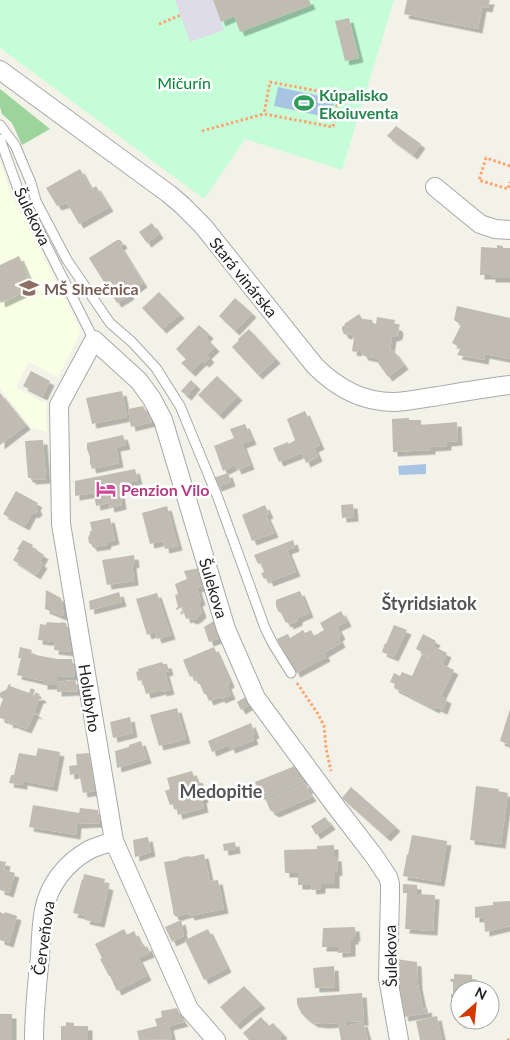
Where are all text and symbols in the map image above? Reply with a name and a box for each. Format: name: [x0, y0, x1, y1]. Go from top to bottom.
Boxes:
park label: Mičurín: [157, 73, 211, 92]
place label: Kúpalisko Ekoiuventa: [319, 85, 398, 122]
sports icon: Kúpalisko Ekoiuventa: [293, 92, 315, 114]
street label: Šulekova: [11, 184, 55, 248]
street label: Stará vinárska: [206, 233, 282, 321]
school or university icon: MŠ Slnečnica: [18, 277, 40, 299]
place label: MŠ Slnečnica: [44, 279, 139, 298]
hotel icon: Penzion Vilo: [95, 478, 117, 500]
place label: Penzion Vilo: [121, 480, 209, 499]
street label: Šulekova: [196, 555, 232, 621]
district label: Štyridsiatok: [381, 592, 477, 614]
street label: Holubyho: [75, 663, 105, 733]
district label: Medopitie: [180, 780, 263, 802]
street label: Červeňova: [28, 899, 58, 977]
street label: Šulekova: [380, 925, 400, 987]
north arrow: [450, 980, 500, 1030]
text: N: [472, 983, 490, 1003]

